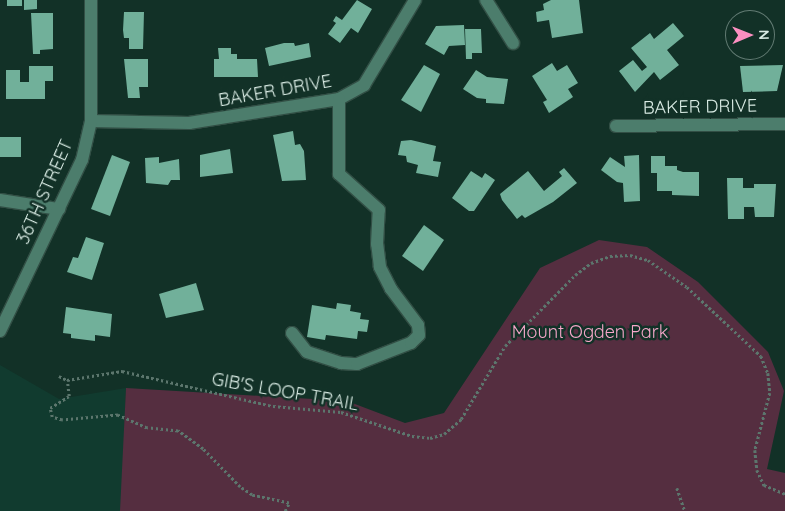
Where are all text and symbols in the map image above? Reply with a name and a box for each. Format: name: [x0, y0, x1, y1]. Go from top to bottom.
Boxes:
north arrow: [725, 10, 775, 60]
text: N: [755, 29, 773, 40]
street label: BAKER DRIVE: [217, 70, 333, 112]
street label: BAKER DRIVE: [643, 95, 757, 119]
street label: 36TH STREET: [12, 136, 78, 248]
park label: Mount Ogden Park: [512, 321, 668, 343]
street label: GIB'S LOOP TRAIL: [210, 368, 360, 416]

